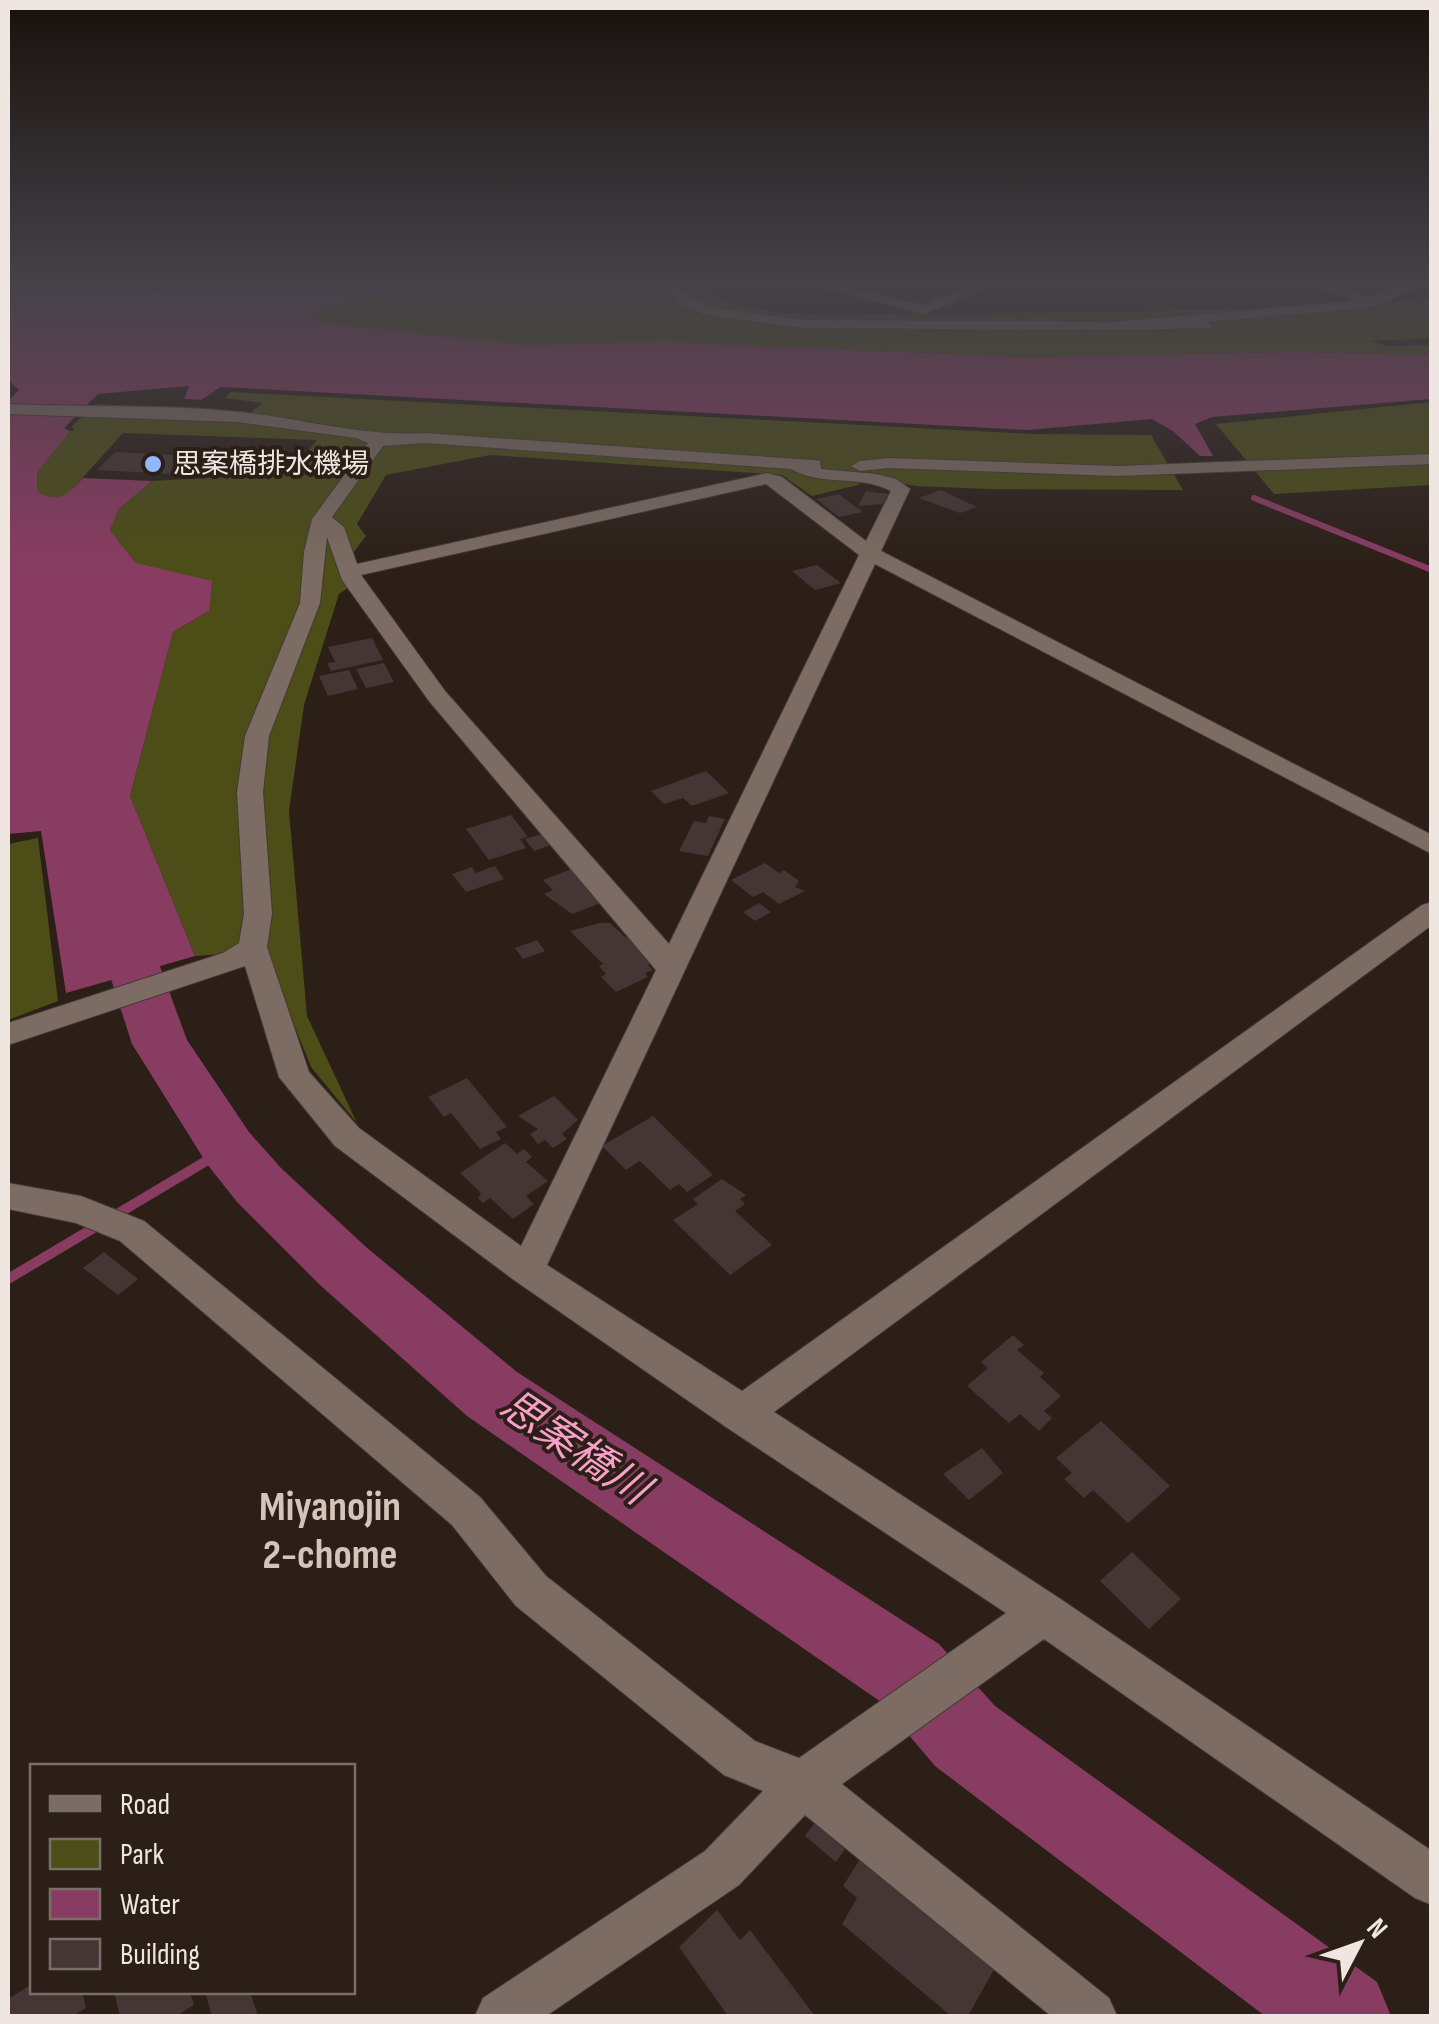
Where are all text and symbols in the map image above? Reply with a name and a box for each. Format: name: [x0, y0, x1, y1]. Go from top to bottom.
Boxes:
place label: 思案橋排水機場: [173, 448, 369, 481]
marker: 思案橋排水機場: [142, 453, 164, 475]
water label: 思案橋川: [490, 1380, 661, 1518]
district label: Miyanojin 2-chome: [259, 1482, 401, 1581]
legend: [30, 1764, 355, 1994]
text: Road: [120, 1787, 170, 1823]
text: Park: [120, 1837, 164, 1873]
text: Water: [120, 1887, 180, 1923]
north arrow: [1309, 1894, 1409, 1994]
text: N: [1359, 1912, 1394, 1945]
text: Building: [120, 1937, 200, 1973]

